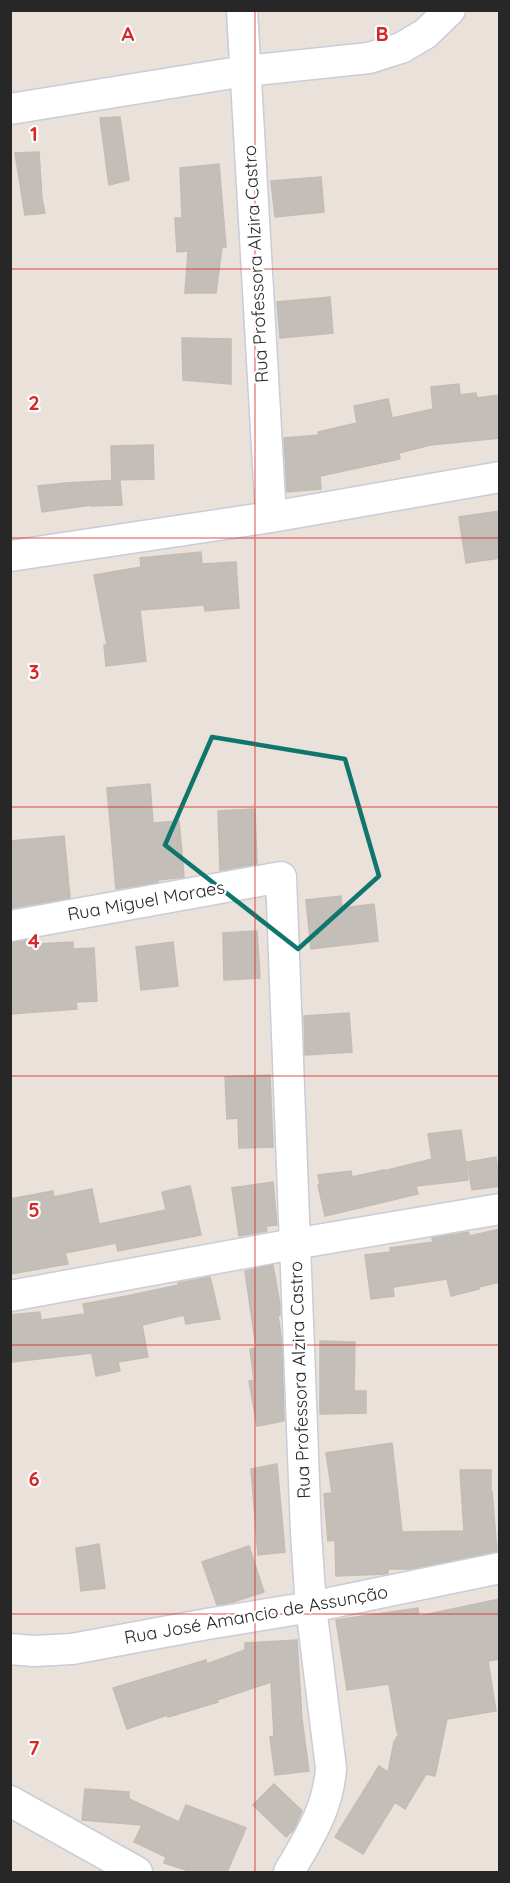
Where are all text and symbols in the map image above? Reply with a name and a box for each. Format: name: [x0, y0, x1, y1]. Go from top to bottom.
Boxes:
text: A: [122, 21, 135, 46]
text: B: [375, 21, 389, 46]
text: 1: [30, 121, 38, 146]
street label: Rua Professora Alzira Castro: [238, 145, 273, 383]
text: 2: [28, 390, 40, 415]
text: 3: [29, 659, 39, 684]
street label: Rua Miguel Moraes: [66, 875, 226, 926]
text: 4: [28, 928, 40, 953]
text: 5: [28, 1197, 40, 1222]
street label: Rua Professora Alzira Castro: [284, 1261, 315, 1499]
text: 6: [28, 1466, 40, 1491]
street label: Rua José Amancio de Assunção: [122, 1580, 390, 1649]
text: 7: [29, 1735, 40, 1760]

